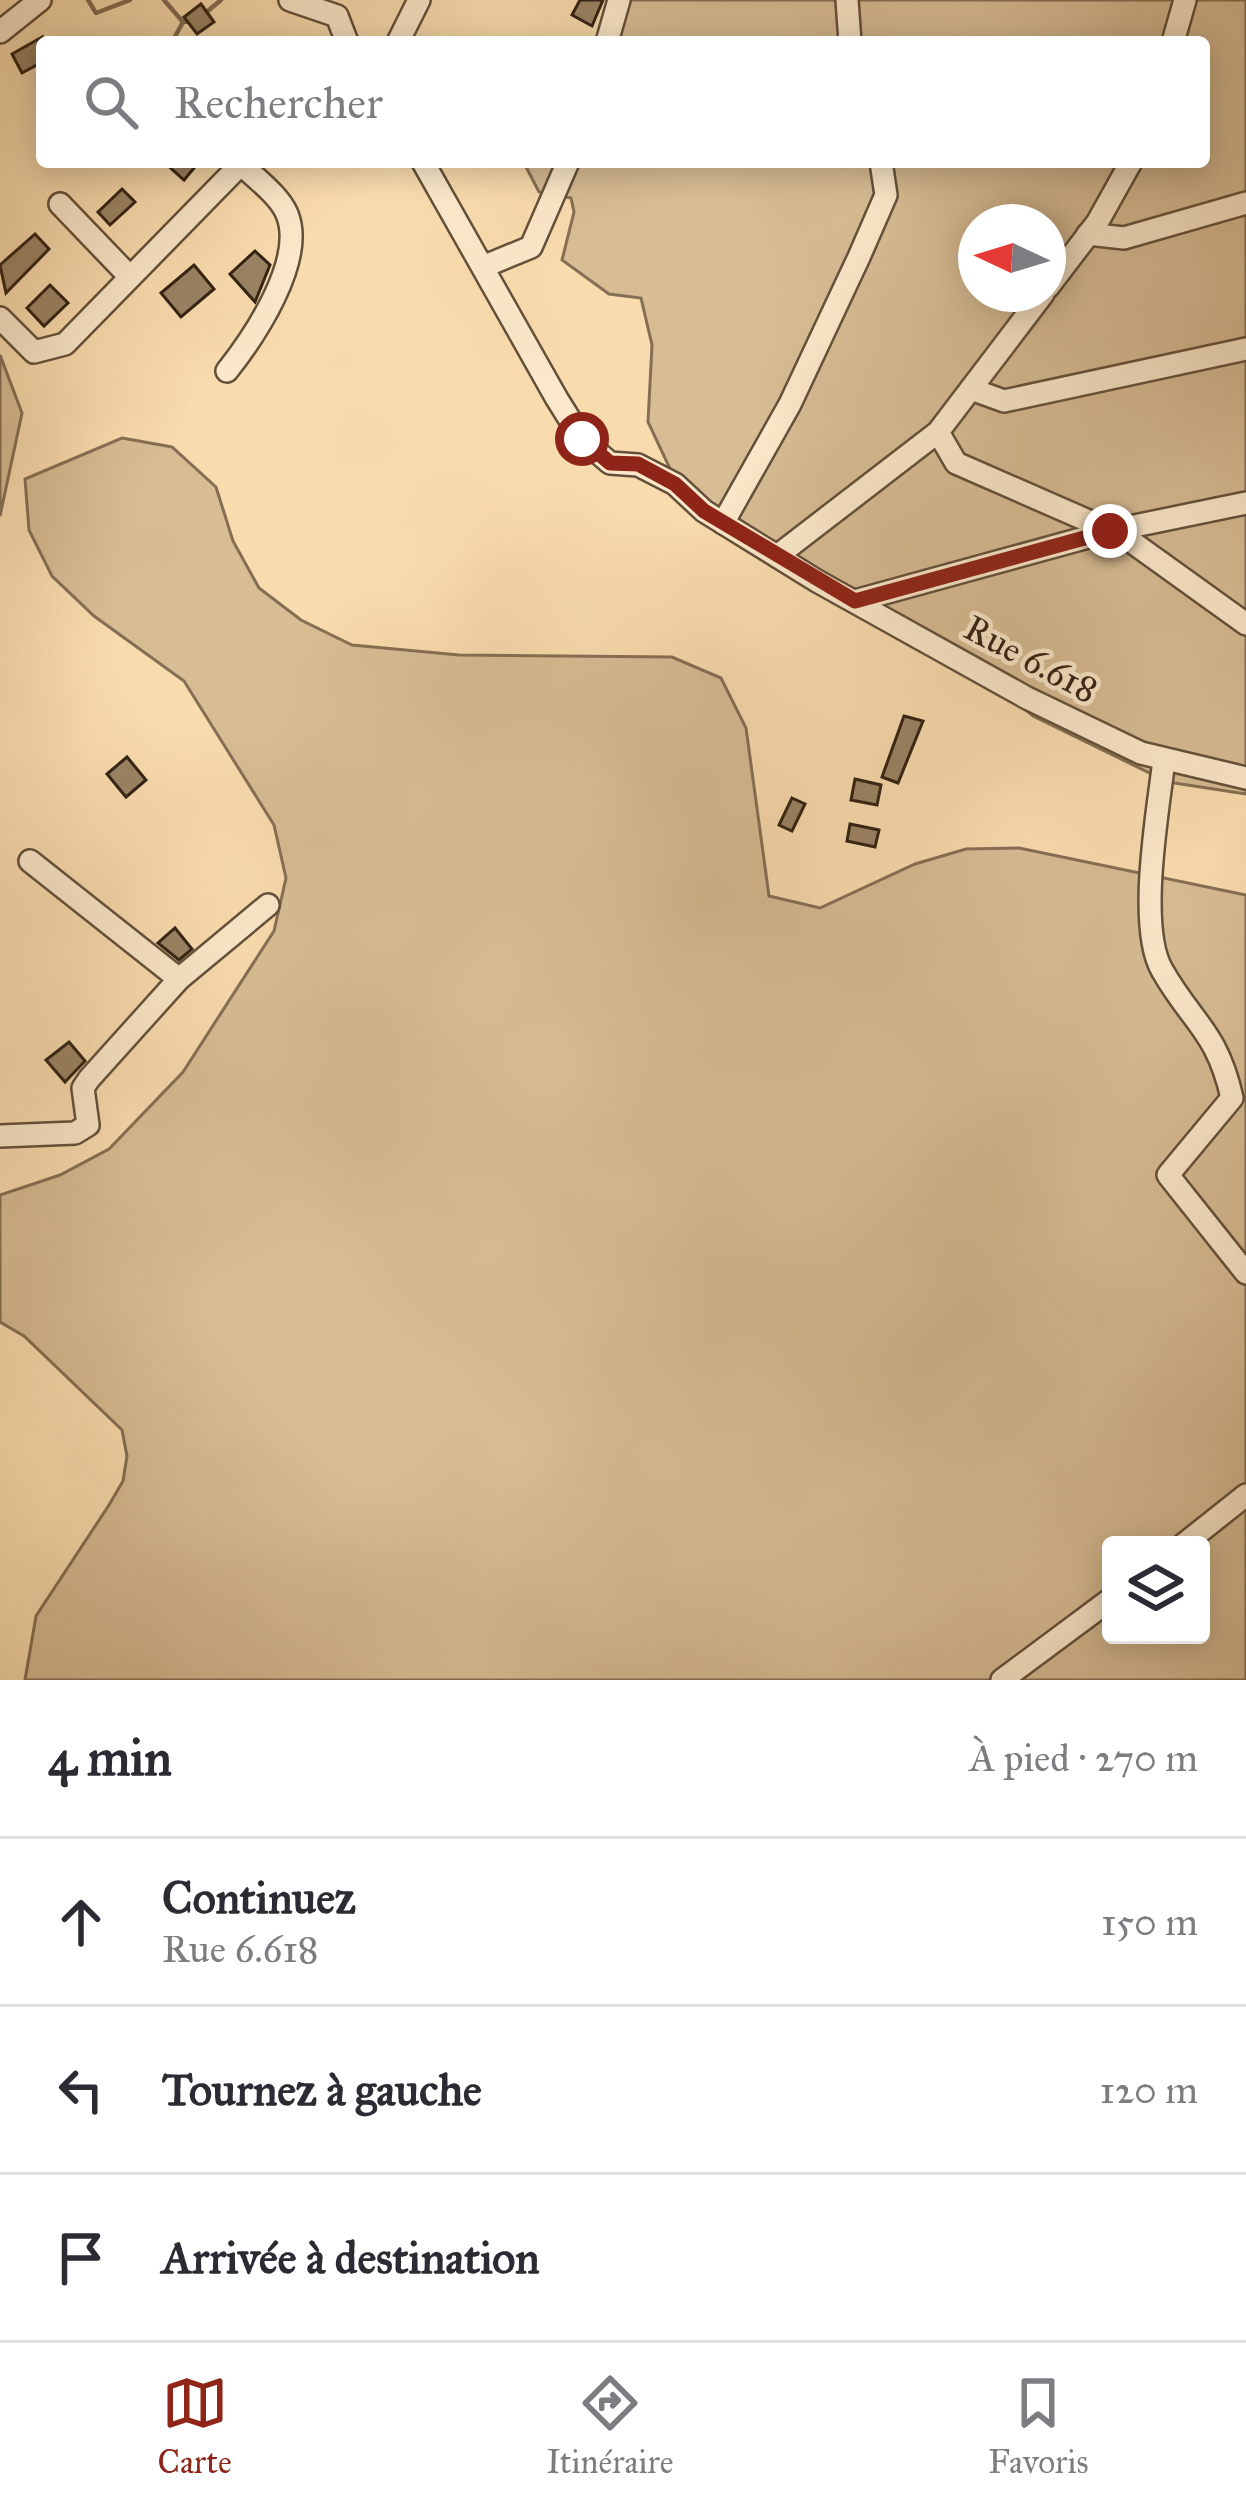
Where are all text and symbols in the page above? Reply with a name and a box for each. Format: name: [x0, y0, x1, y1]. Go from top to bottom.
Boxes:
search box: [36, 36, 1210, 168]
icon: search: [78, 69, 144, 135]
text: Rechercher: [174, 75, 383, 130]
north arrow: [958, 204, 1066, 312]
route start: [555, 412, 609, 466]
route end: [1083, 504, 1137, 558]
street label: Rue 6.618: [957, 606, 1105, 712]
map controls: [1102, 1536, 1210, 1644]
button: layers: [1102, 1536, 1210, 1644]
text: 4 min: [48, 1727, 172, 1789]
text: À pied · 270 m: [969, 1734, 1198, 1782]
text: Continuez: [162, 1870, 356, 1925]
icon: ahead: [48, 1889, 114, 1955]
text: 150 m: [1101, 1898, 1198, 1946]
text: Rue 6.618: [162, 1925, 319, 1973]
icon: left: [48, 2057, 114, 2123]
text: Tournez à gauche: [162, 2062, 482, 2117]
text: 120 m: [1099, 2066, 1198, 2114]
icon: arrive: [48, 2225, 114, 2291]
text: Arrivée à destination: [162, 2230, 540, 2285]
tab: Carte: [157, 2370, 232, 2482]
tab: Itinéraire: [546, 2370, 674, 2482]
tab: Favoris: [988, 2370, 1089, 2482]

